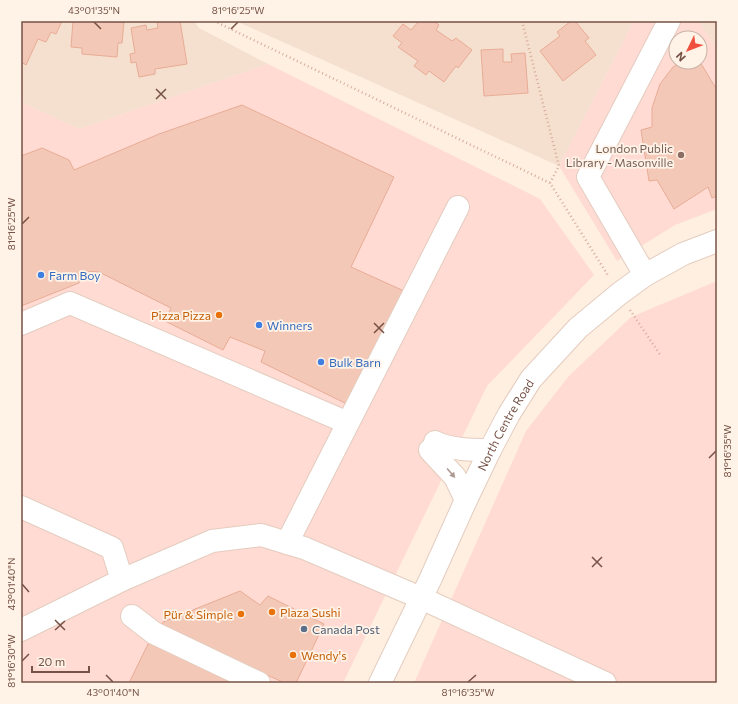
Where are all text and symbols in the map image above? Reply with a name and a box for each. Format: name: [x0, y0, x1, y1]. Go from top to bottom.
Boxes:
text: 43°01'35"N: [68, 4, 120, 16]
text: 81°16'25"W: [212, 4, 264, 16]
north arrow: [668, 30, 708, 70]
text: N: [673, 50, 688, 65]
place label: London Public Library - Masonville: [566, 141, 673, 169]
marker: London Public Library - Masonville: [676, 150, 686, 160]
text: 81°16'25"W: [5, 198, 17, 250]
place label: Farm Boy: [49, 268, 100, 282]
marker: Farm Boy: [36, 270, 46, 280]
place label: Pizza Pizza: [151, 308, 211, 322]
marker: Pizza Pizza: [214, 310, 224, 320]
place label: Winners: [267, 318, 312, 332]
marker: Winners: [254, 320, 264, 330]
place label: Bulk Barn: [329, 355, 381, 369]
marker: Bulk Barn: [316, 357, 326, 367]
street label: North Centre Road: [474, 376, 536, 473]
text: 81°16'35"W: [721, 425, 733, 477]
one-way arrow: [446, 468, 455, 478]
text: 43°01'40"N: [5, 558, 17, 611]
place label: Plaza Sushi: [280, 605, 341, 619]
place label: Pür & Simple: [164, 607, 233, 621]
marker: Plaza Sushi: [267, 607, 277, 617]
marker: Pür & Simple: [236, 609, 246, 619]
place label: Canada Post: [312, 622, 380, 636]
marker: Canada Post: [299, 624, 309, 634]
text: 81°16'30"W: [5, 634, 17, 688]
scale bar: [32, 648, 89, 674]
place label: Wendy's: [301, 648, 347, 662]
marker: Wendy's: [288, 650, 298, 660]
text: 20 m: [38, 654, 65, 668]
text: 43°01'40"N: [87, 686, 140, 698]
text: 81°16'35"W: [442, 686, 494, 698]

